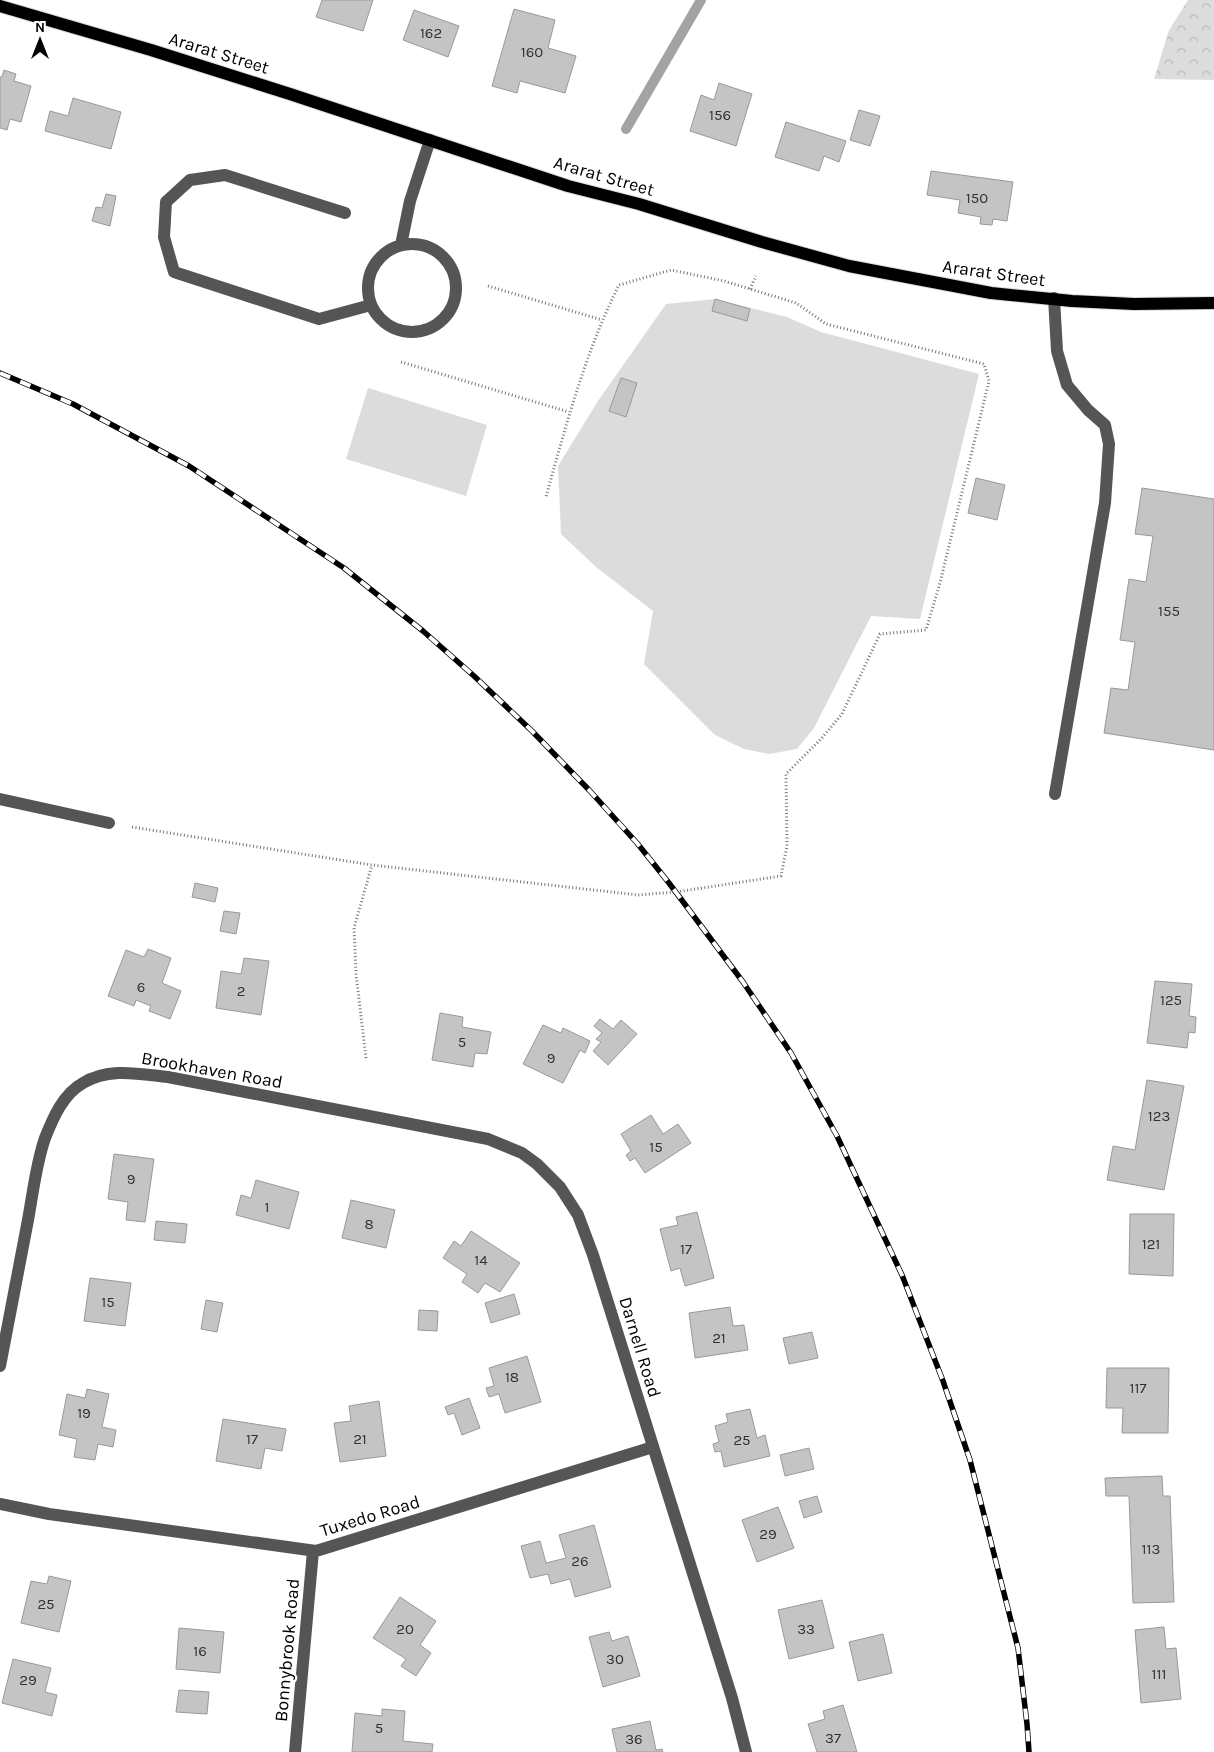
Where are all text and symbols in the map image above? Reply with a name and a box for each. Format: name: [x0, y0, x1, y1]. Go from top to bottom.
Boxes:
north arrow: [15, 15, 65, 65]
text: N: [35, 19, 45, 36]
house number: 162: [420, 24, 442, 42]
street label: Ararat Street: [166, 27, 272, 79]
house number: 160: [521, 43, 543, 61]
house number: 156: [709, 106, 731, 124]
street label: Ararat Street: [551, 151, 657, 201]
house number: 150: [966, 189, 988, 207]
street label: Ararat Street: [941, 255, 1047, 291]
house number: 155: [1158, 602, 1180, 620]
house number: 6: [137, 978, 145, 996]
house number: 2: [237, 982, 245, 1000]
house number: 125: [1160, 991, 1182, 1009]
house number: 5: [458, 1033, 466, 1051]
street label: Brookhaven Road: [140, 1047, 284, 1093]
house number: 9: [547, 1049, 555, 1067]
house number: 123: [1148, 1107, 1170, 1125]
house number: 15: [649, 1138, 663, 1156]
house number: 9: [127, 1170, 135, 1188]
house number: 1: [265, 1198, 269, 1216]
house number: 8: [364, 1215, 374, 1233]
house number: 121: [1142, 1235, 1160, 1253]
house number: 17: [680, 1240, 692, 1258]
house number: 14: [474, 1251, 488, 1269]
house number: 15: [101, 1293, 115, 1311]
street label: Darnell Road: [614, 1294, 666, 1400]
house number: 21: [712, 1329, 726, 1347]
house number: 18: [505, 1368, 519, 1386]
house number: 117: [1130, 1379, 1146, 1397]
house number: 19: [77, 1404, 91, 1422]
house number: 17: [246, 1430, 258, 1448]
house number: 21: [353, 1430, 367, 1448]
house number: 25: [733, 1431, 751, 1449]
street label: Tuxedo Road: [317, 1490, 423, 1542]
house number: 29: [759, 1525, 777, 1543]
house number: 113: [1142, 1540, 1160, 1558]
house number: 26: [571, 1552, 589, 1570]
street label: Bonnybrook Road: [270, 1577, 304, 1723]
house number: 25: [37, 1595, 55, 1613]
house number: 20: [396, 1620, 414, 1638]
house number: 33: [797, 1620, 815, 1638]
house number: 16: [193, 1642, 207, 1660]
house number: 30: [606, 1650, 624, 1668]
house number: 111: [1152, 1665, 1166, 1683]
house number: 29: [19, 1671, 37, 1689]
house number: 5: [375, 1719, 383, 1737]
house number: 37: [825, 1729, 841, 1747]
house number: 36: [625, 1730, 643, 1748]

